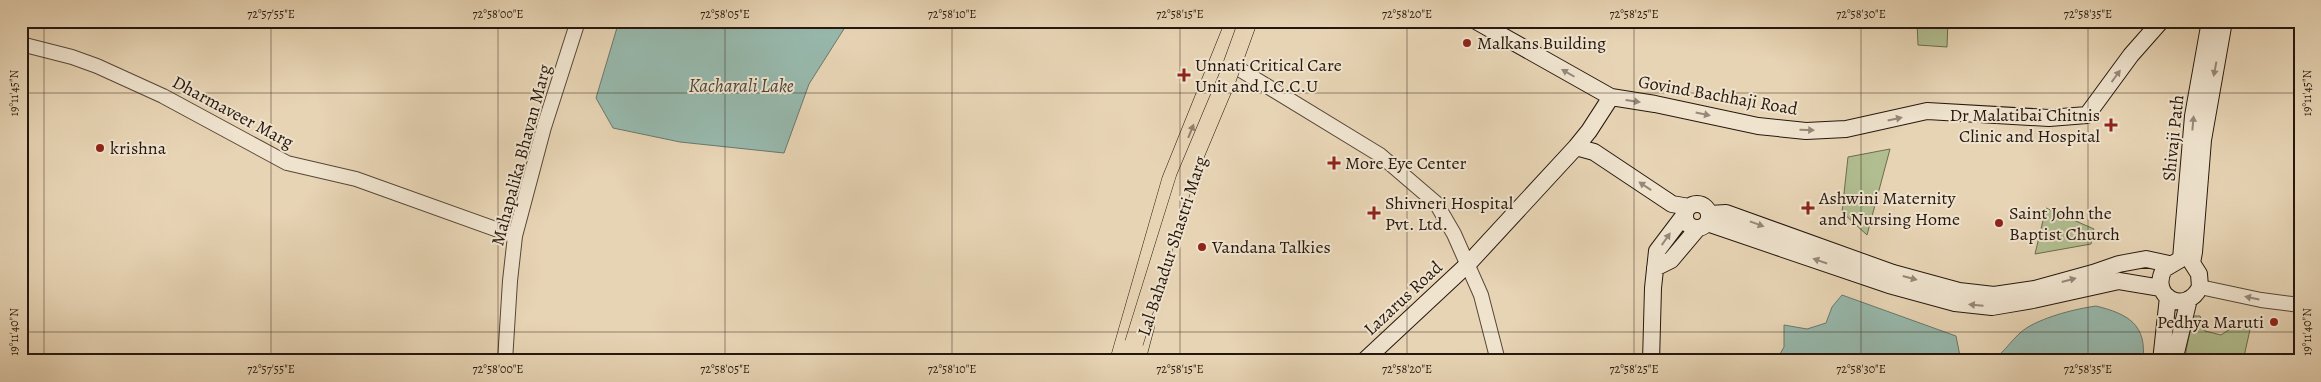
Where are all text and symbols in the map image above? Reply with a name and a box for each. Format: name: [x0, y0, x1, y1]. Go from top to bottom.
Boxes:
text: 72°57'55"E: [247, 6, 295, 22]
text: 72°58'00"E: [473, 6, 523, 22]
text: 72°58'05"E: [700, 6, 750, 22]
text: 72°58'10"E: [928, 6, 976, 22]
text: 72°58'15"E: [1156, 6, 1204, 22]
text: 72°58'20"E: [1382, 6, 1432, 22]
text: 72°58'25"E: [1610, 6, 1658, 22]
text: 72°58'30"E: [1836, 6, 1886, 22]
text: 72°58'35"E: [2064, 6, 2112, 22]
place label: Malkans Building: [1477, 31, 1606, 55]
marker: Malkans Building: [1461, 37, 1473, 49]
place label: Unnati Critical Care Unit and I.C.C.U: [1195, 53, 1342, 98]
street label: Mahapalika Bhavan Marg: [485, 62, 557, 248]
one-way arrow: [2211, 62, 2219, 78]
marker: Unnati Critical Care Unit and I.C.C.U: [1177, 68, 1191, 82]
text: 19°11'45"N: [6, 69, 22, 116]
one-way arrow: [1562, 69, 1575, 78]
street label: Govind Bachhaji Road: [1636, 69, 1800, 121]
one-way arrow: [2111, 69, 2121, 83]
text: 19°11'45"N: [2299, 69, 2315, 116]
street label: Dharmaveer Marg: [168, 70, 298, 154]
water label: Kacharali Lake: [688, 73, 794, 99]
street label: Shivaji Path: [2157, 93, 2190, 182]
one-way arrow: [1625, 97, 1641, 105]
place label: Dr Malatibai Chitnis Clinic and Hospital: [1949, 103, 2101, 148]
one-way arrow: [1696, 110, 1711, 118]
one-way arrow: [1888, 114, 1904, 122]
one-way arrow: [2189, 115, 2197, 131]
marker: Dr Malatibai Chitnis Clinic and Hospital: [2104, 118, 2118, 132]
one-way arrow: [1187, 124, 1195, 138]
one-way arrow: [1799, 127, 1815, 135]
place label: krishna: [110, 136, 167, 160]
marker: krishna: [94, 142, 106, 154]
place label: More Eye Center: [1345, 151, 1466, 175]
street label: Lal Bahadur Shastri Marg: [1132, 153, 1212, 339]
marker: More Eye Center: [1327, 156, 1341, 170]
one-way arrow: [1639, 182, 1652, 191]
place label: Ashwini Maternity and Nursing Home: [1818, 186, 1960, 231]
place label: Shivneri Hospital Pvt. Ltd.: [1385, 191, 1514, 236]
marker: Ashwini Maternity and Nursing Home: [1801, 201, 1815, 215]
place label: Saint John the Baptist Church: [2009, 201, 2120, 246]
marker: Shivneri Hospital Pvt. Ltd.: [1367, 206, 1381, 220]
marker: Saint John the Baptist Church: [1993, 217, 2005, 229]
one-way arrow: [1749, 221, 1764, 228]
one-way arrow: [1660, 233, 1671, 246]
place label: Vandana Talkies: [1211, 235, 1331, 259]
marker: Vandana Talkies: [1196, 241, 1208, 253]
street label: Lazarus Road: [1359, 255, 1448, 341]
one-way arrow: [1812, 257, 1827, 265]
one-way arrow: [1902, 274, 1917, 282]
one-way arrow: [2061, 276, 2076, 284]
one-way arrow: [2244, 294, 2259, 302]
one-way arrow: [1968, 301, 1984, 309]
text: 19°11'40"N: [6, 308, 22, 356]
text: 19°11'40"N: [2299, 308, 2315, 356]
place label: Pedhya Maruti: [2157, 310, 2264, 334]
marker: Pedhya Maruti: [2268, 316, 2280, 328]
text: 72°57'55"E: [247, 361, 295, 377]
text: 72°58'00"E: [473, 361, 523, 377]
text: 72°58'05"E: [700, 361, 750, 377]
text: 72°58'10"E: [928, 361, 976, 377]
text: 72°58'15"E: [1156, 361, 1204, 377]
text: 72°58'20"E: [1382, 361, 1432, 377]
text: 72°58'25"E: [1610, 361, 1658, 377]
text: 72°58'30"E: [1836, 361, 1886, 377]
text: 72°58'35"E: [2064, 361, 2112, 377]

